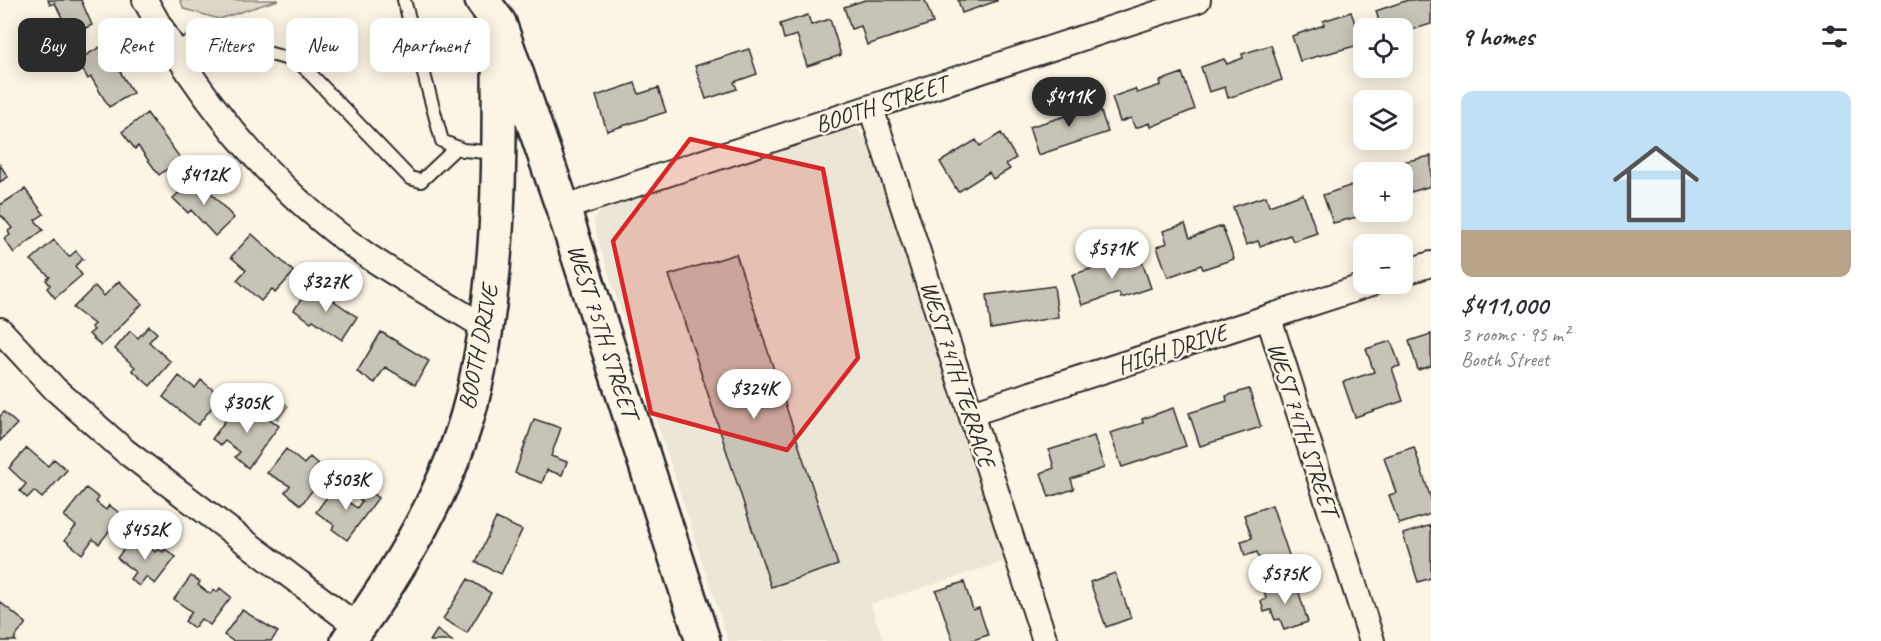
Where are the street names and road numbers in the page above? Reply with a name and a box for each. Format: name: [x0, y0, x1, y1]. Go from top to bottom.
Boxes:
street label: BOOTH STREET: [811, 67, 956, 139]
street label: WEST 75TH STREET: [561, 240, 647, 427]
street label: WEST 74TH TERRACE: [914, 277, 1003, 474]
street label: BOOTH DRIVE: [451, 279, 505, 412]
street label: HIGH DRIVE: [1113, 316, 1233, 381]
street label: WEST 74TH STREET: [1261, 338, 1347, 525]

